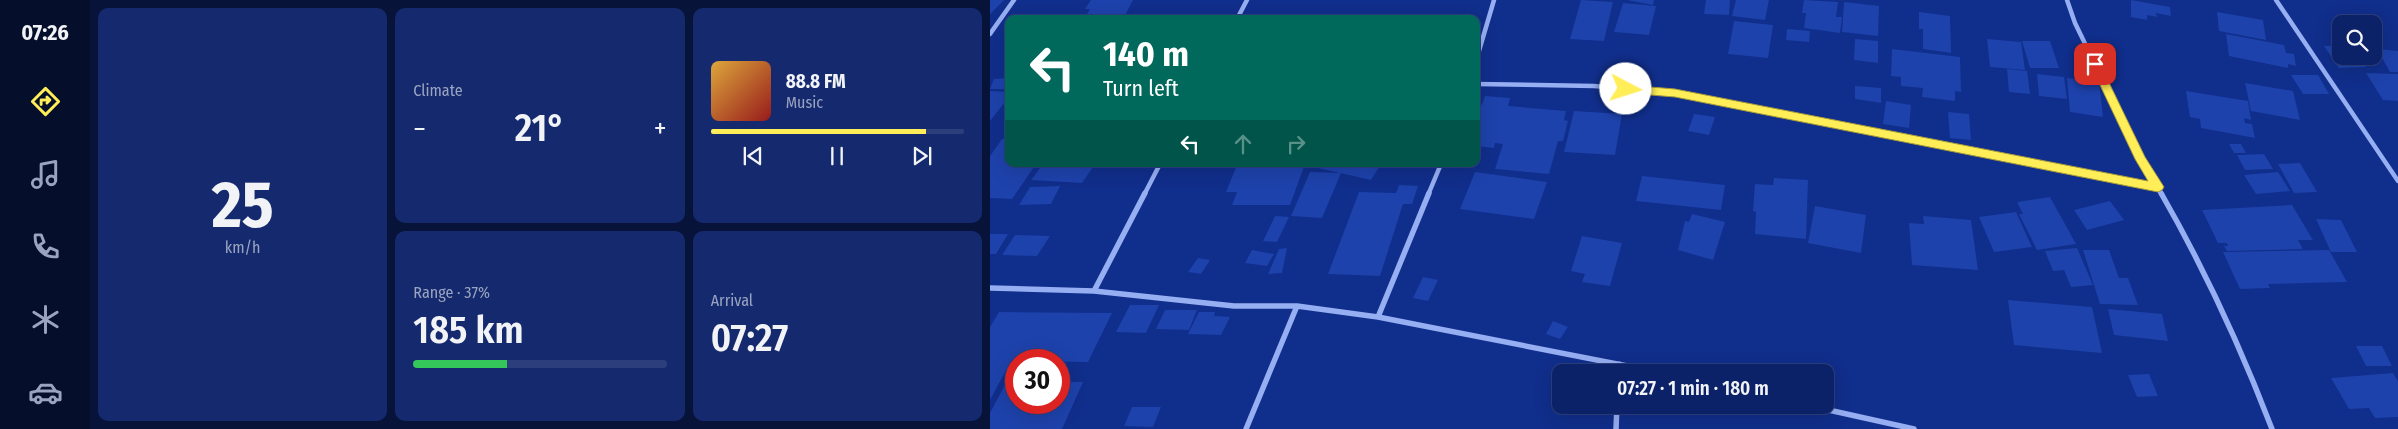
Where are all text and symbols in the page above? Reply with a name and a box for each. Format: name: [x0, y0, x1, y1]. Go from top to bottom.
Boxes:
map controls: [2332, 15, 2382, 65]
button: search: [2332, 15, 2382, 65]
text: 07:26: [21, 19, 69, 46]
text: 140 m: [1103, 33, 1189, 75]
icon: left: [1020, 35, 1085, 100]
pin: [2074, 43, 2116, 85]
icon: arrive: [2081, 50, 2109, 78]
position arrow: [1599, 62, 1651, 114]
text: 88.8 FM: [786, 70, 846, 93]
text: Turn left: [1103, 75, 1179, 102]
text: Climate: [413, 81, 463, 100]
icon: directions: [28, 84, 63, 119]
text: Music: [786, 93, 823, 112]
text: 21°: [515, 105, 565, 151]
text: −: [413, 112, 426, 145]
text: +: [654, 112, 667, 145]
icon: left: [1176, 130, 1204, 158]
icon: ahead: [1229, 130, 1257, 158]
icon: right: [1282, 130, 1310, 158]
icon: previous: [739, 142, 767, 170]
icon: pause: [823, 142, 851, 170]
icon: next: [908, 142, 936, 170]
icon: music: [28, 157, 63, 192]
text: 25: [212, 166, 274, 244]
icon: phone: [28, 229, 63, 264]
text: km/h: [225, 238, 261, 257]
text: Range · 37%: [413, 283, 490, 302]
text: Arrival: [711, 291, 753, 310]
icon: climate: [28, 302, 63, 337]
text: 185 km: [413, 307, 524, 353]
text: 07:27: [711, 315, 788, 361]
speed limit sign: 30: [1005, 349, 1070, 414]
icon: car: [28, 375, 63, 410]
text: 07:27 · 1 min · 180 m: [1617, 377, 1769, 400]

